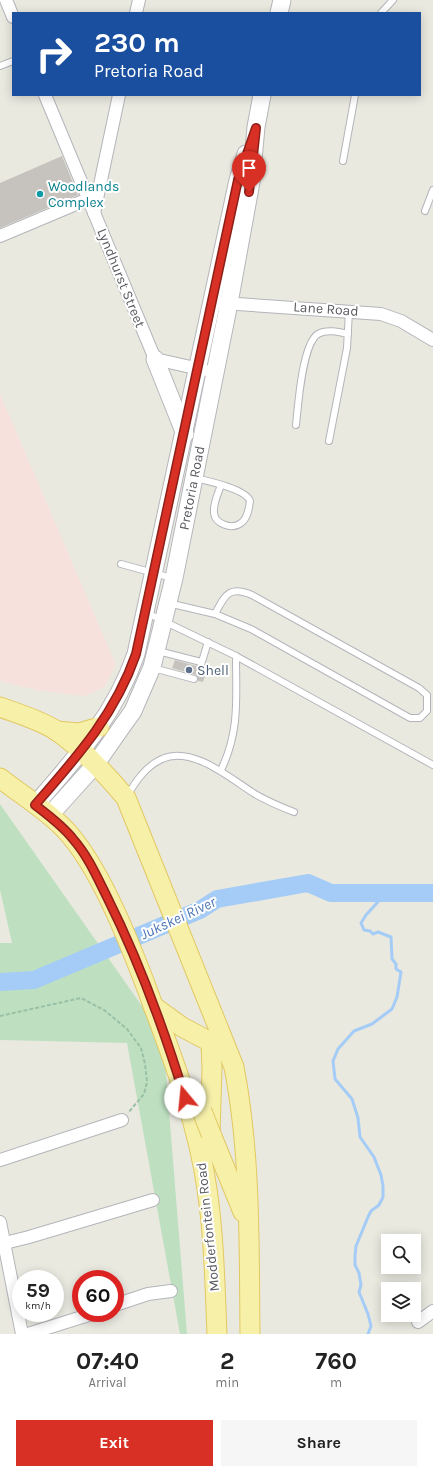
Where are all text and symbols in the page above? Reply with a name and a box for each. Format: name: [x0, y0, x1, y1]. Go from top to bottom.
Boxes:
text: 230 m: [94, 26, 180, 59]
icon: right: [28, 28, 80, 80]
text: Pretoria Road: [94, 60, 204, 82]
pin: [232, 151, 266, 192]
icon: arrive: [238, 157, 260, 179]
place label: Woodlands Complex: [48, 178, 119, 211]
marker: Woodlands Complex: [35, 189, 45, 199]
street label: Lyndhurst Street: [93, 226, 149, 330]
street label: Lane Road: [293, 298, 359, 320]
street label: Pretoria Road: [176, 444, 208, 532]
place label: Shell: [197, 662, 229, 679]
marker: Shell: [184, 665, 194, 675]
water label: Jukskei River: [137, 892, 219, 943]
position arrow: [164, 1077, 206, 1119]
street label: Modderfontein Road: [193, 1162, 223, 1292]
map controls: [381, 1234, 421, 1322]
button: search: [381, 1234, 421, 1274]
speed limit sign: 60: [72, 1270, 124, 1322]
text: 59: [26, 1279, 50, 1302]
button: layers: [381, 1282, 421, 1322]
text: km/h: [25, 1300, 51, 1312]
text: 07:40: [76, 1347, 139, 1375]
text: 2: [220, 1347, 234, 1375]
text: 760: [315, 1347, 357, 1375]
text: Arrival: [89, 1375, 127, 1390]
text: min: [215, 1375, 239, 1390]
text: m: [330, 1375, 342, 1390]
button: Exit: [16, 1420, 213, 1466]
button: Share: [221, 1420, 417, 1466]

